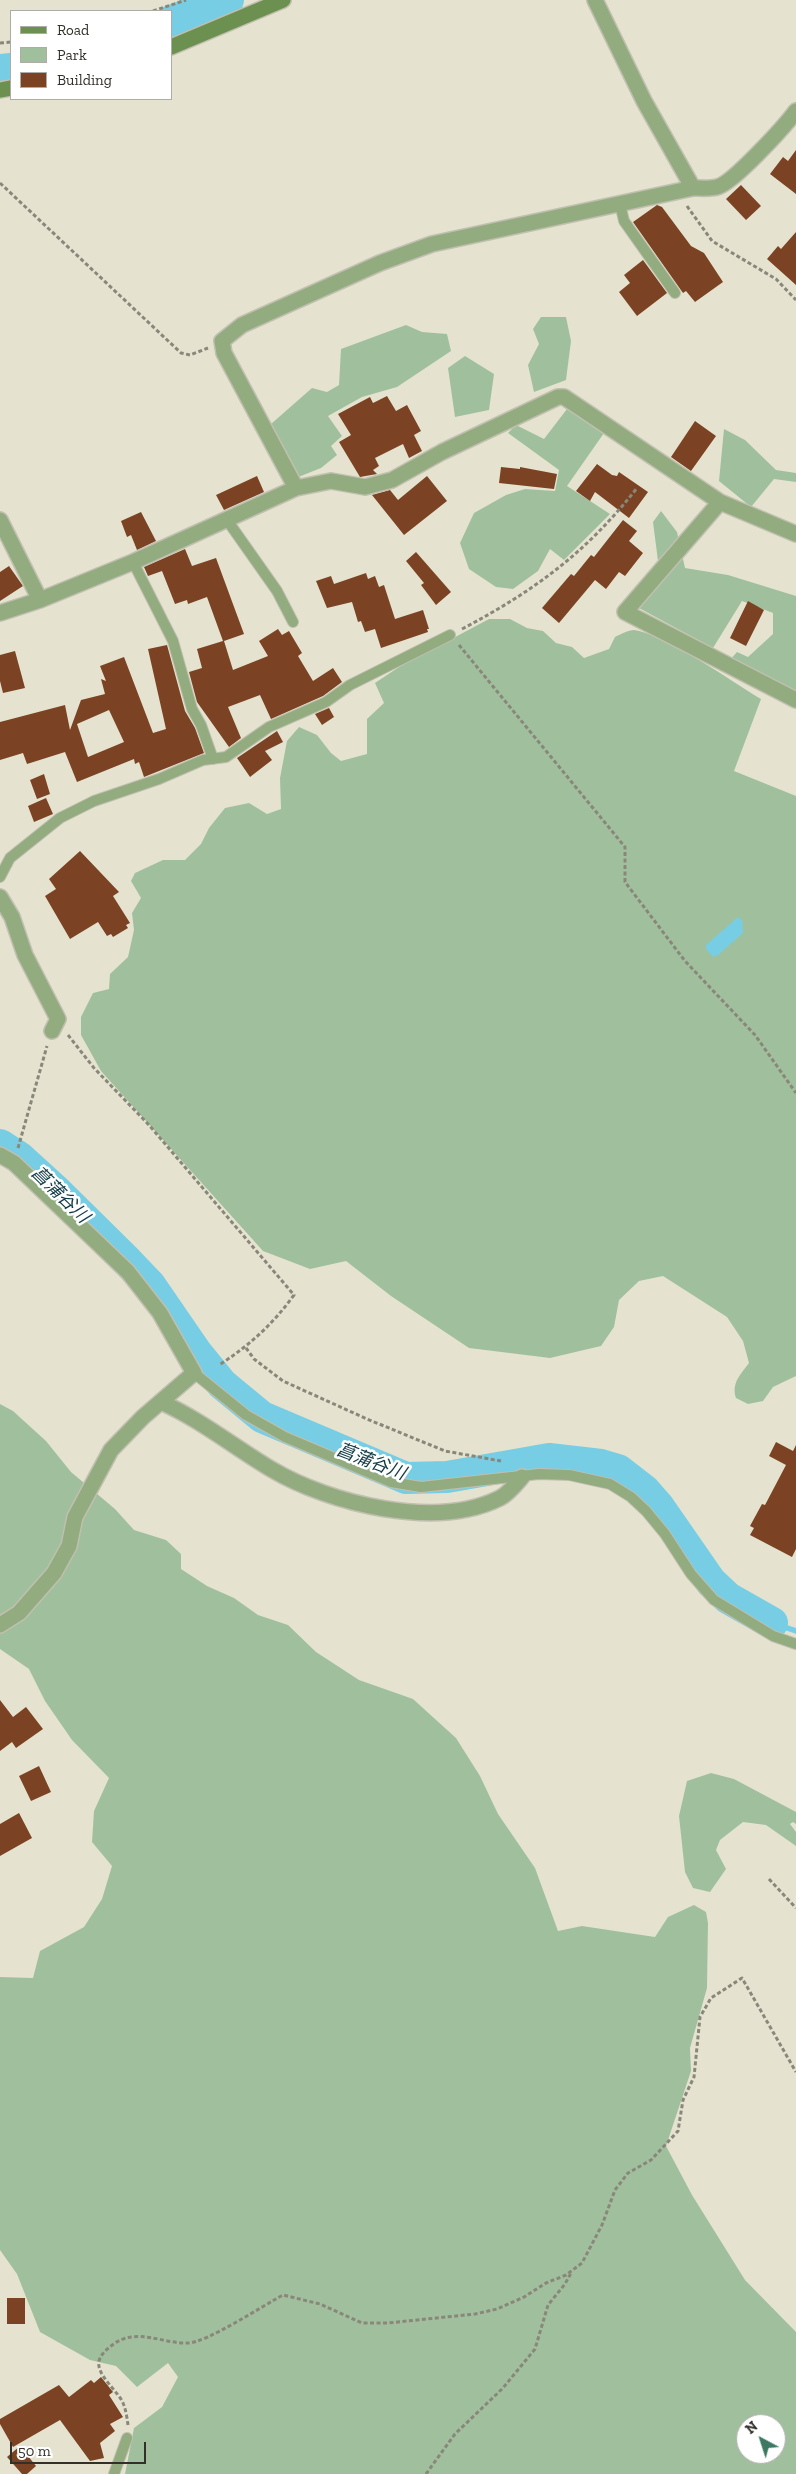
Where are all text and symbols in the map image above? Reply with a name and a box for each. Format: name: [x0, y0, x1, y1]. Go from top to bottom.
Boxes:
legend: [10, 10, 172, 100]
text: Road: [57, 21, 89, 39]
text: Park: [57, 46, 87, 64]
text: Building: [57, 71, 112, 89]
water label: 菖蒲谷川: [27, 1162, 93, 1228]
water label: 菖蒲谷川: [334, 1439, 408, 1485]
north arrow: [736, 2414, 786, 2464]
text: N: [742, 2418, 761, 2438]
scale bar: [12, 2432, 149, 2464]
text: 50 m: [18, 2442, 51, 2460]

